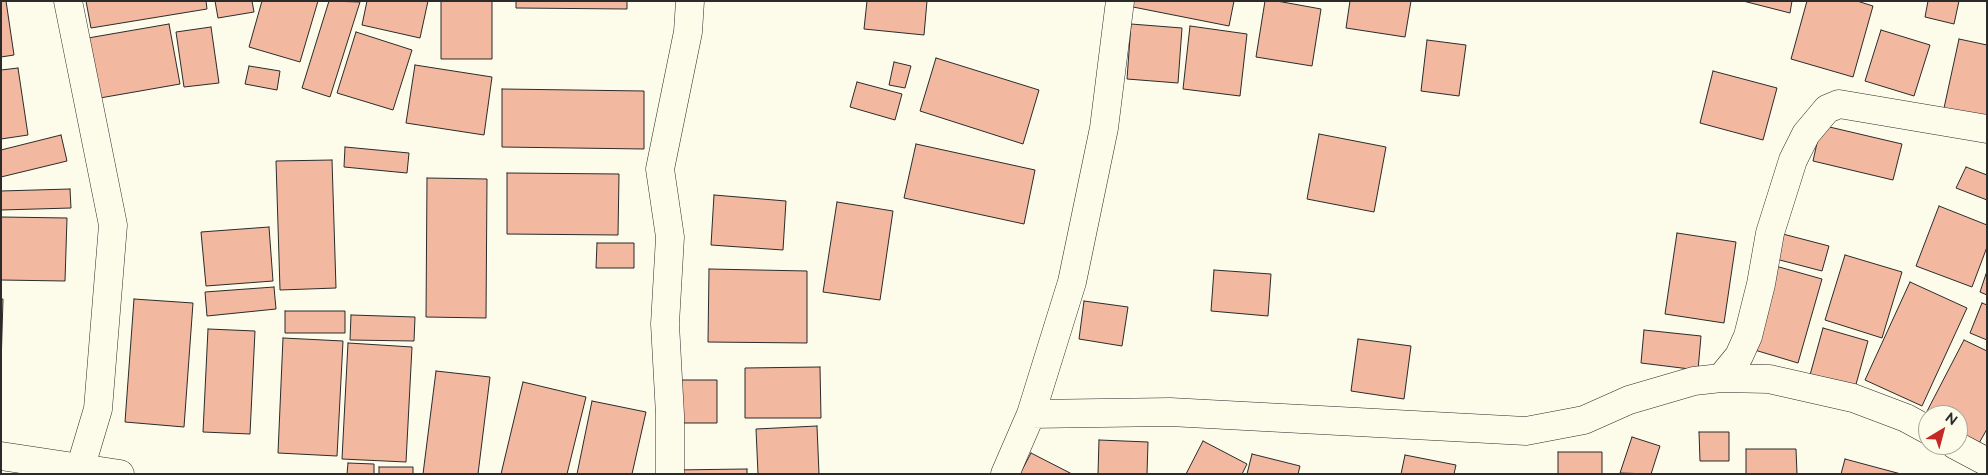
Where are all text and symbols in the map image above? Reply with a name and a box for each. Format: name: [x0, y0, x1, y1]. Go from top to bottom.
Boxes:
north arrow: [1918, 405, 1968, 455]
text: N: [1942, 409, 1961, 428]

